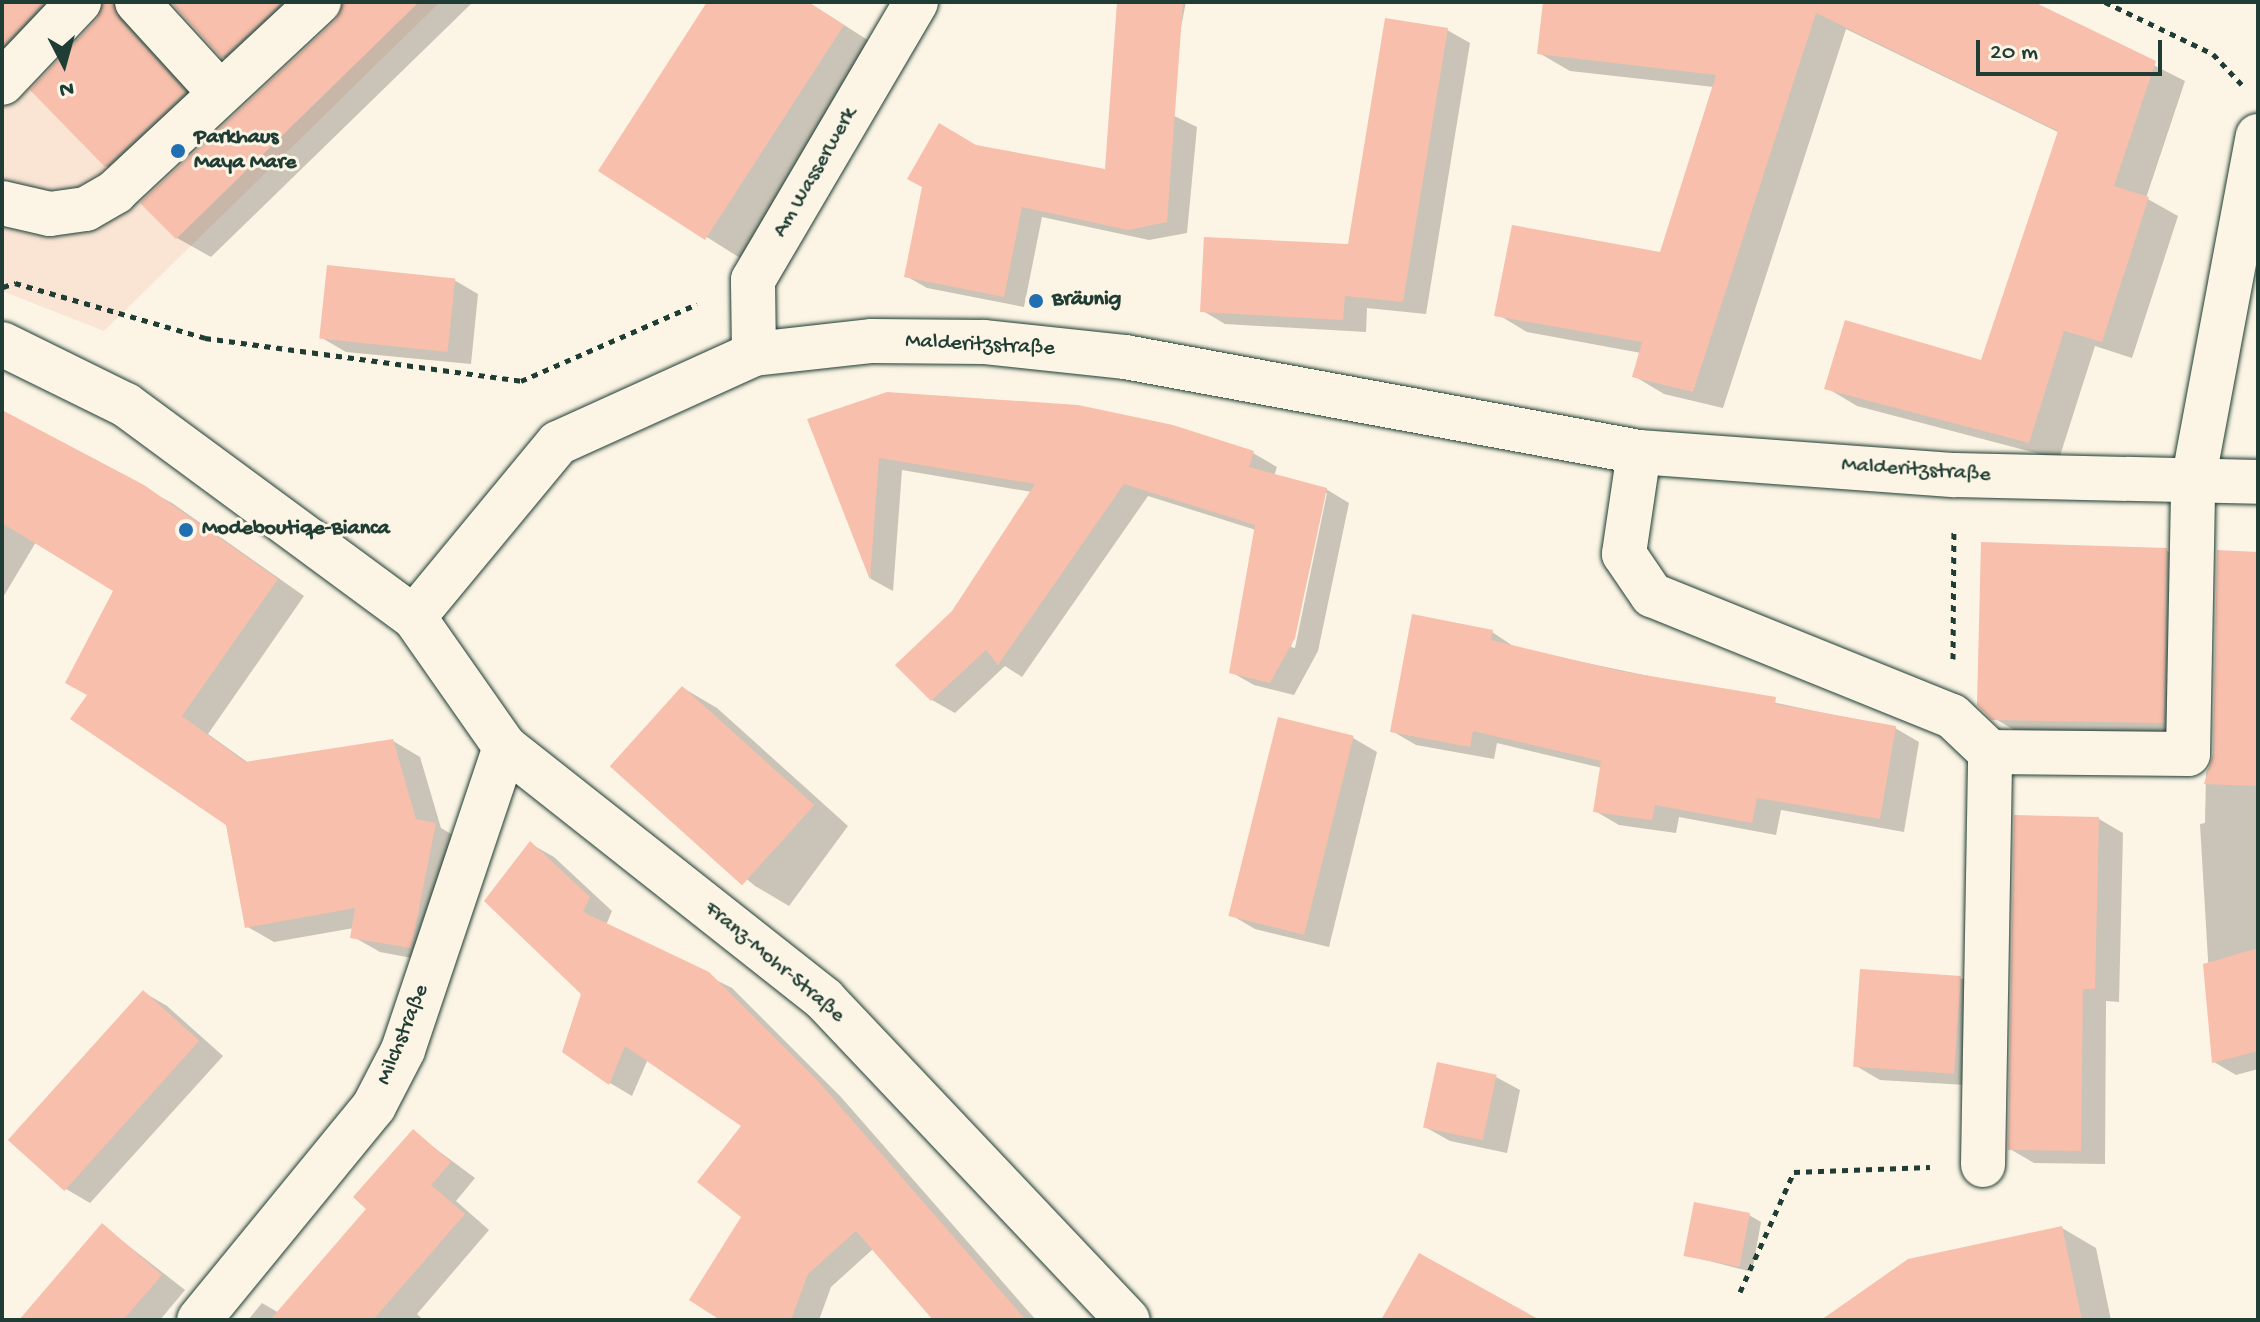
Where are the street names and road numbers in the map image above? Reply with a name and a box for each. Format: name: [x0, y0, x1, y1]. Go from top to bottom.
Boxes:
street label: Am Wasserwerk: [768, 103, 864, 243]
street label: Malderitzstraße: [905, 329, 1055, 363]
street label: Malderitzstraße: [1840, 453, 1992, 489]
street label: Franz-Mohr-Straße: [698, 897, 850, 1029]
street label: Milchstraße: [372, 981, 436, 1089]

